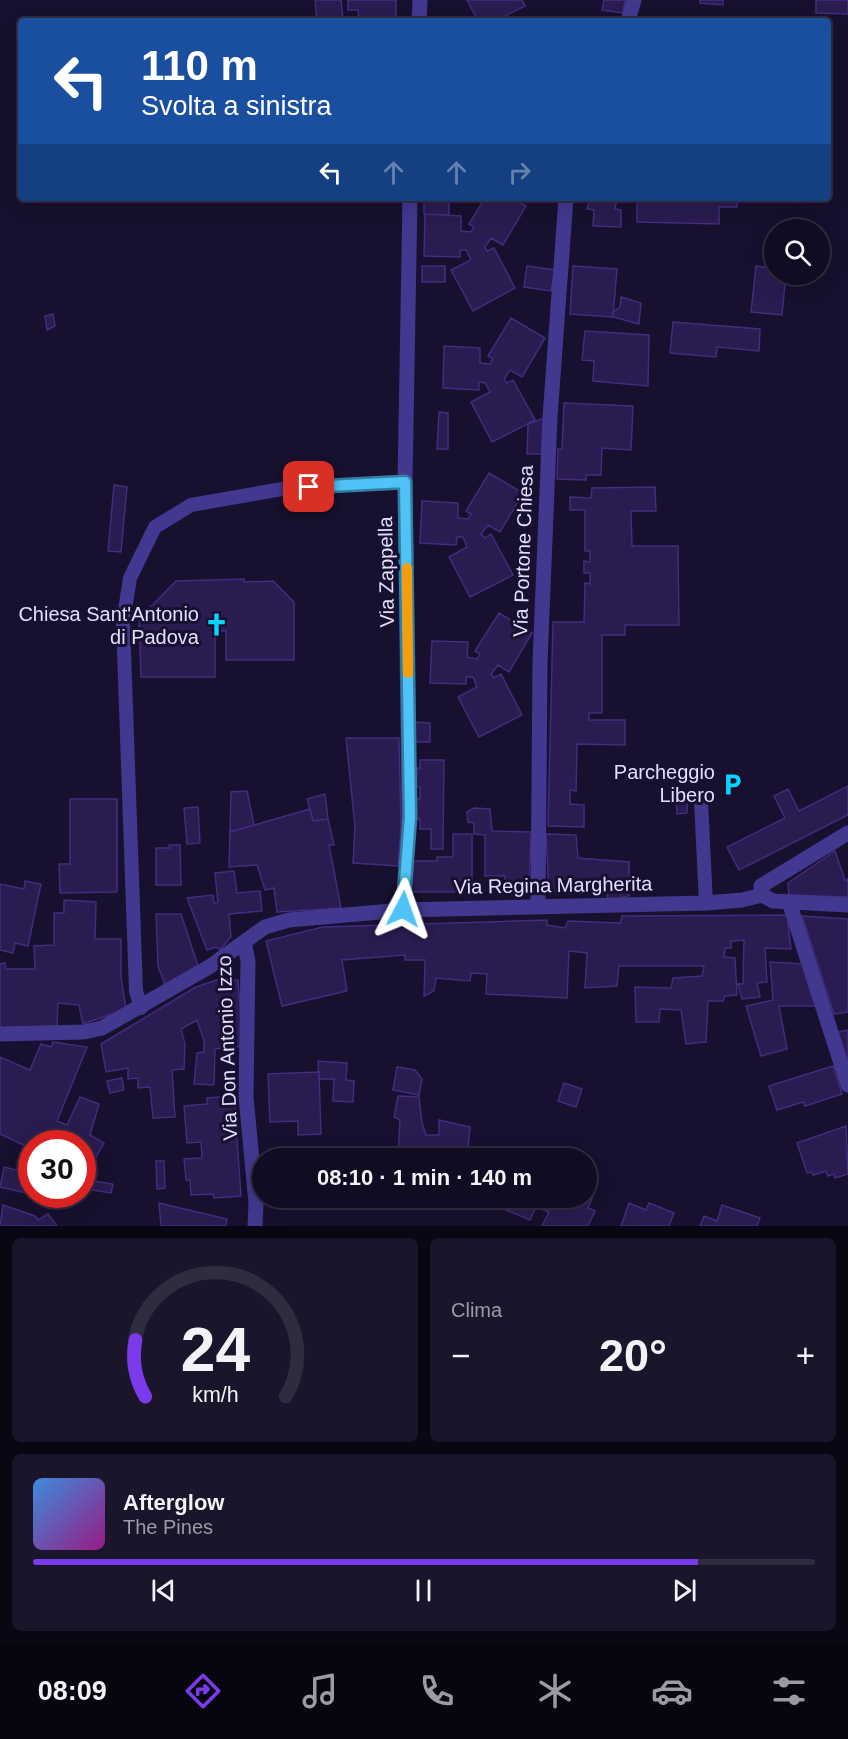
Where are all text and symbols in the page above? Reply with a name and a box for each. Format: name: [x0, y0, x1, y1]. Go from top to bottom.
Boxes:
icon: left: [42, 42, 120, 120]
text: 110 m: [141, 42, 258, 89]
text: Svolta a sinistra: [141, 91, 332, 121]
icon: left: [314, 156, 347, 189]
icon: ahead: [377, 156, 410, 189]
icon: ahead: [440, 156, 473, 189]
icon: right: [503, 156, 536, 189]
map controls: [764, 219, 830, 285]
button: search: [764, 219, 830, 285]
pin: [283, 461, 334, 512]
street label: Via Portone Chiesa: [509, 464, 537, 637]
icon: arrive: [292, 470, 325, 503]
street label: Via Zappella: [374, 516, 398, 628]
place label: Chiesa Sant'Antonio di Padova: [18, 603, 200, 648]
church icon: Chiesa Sant'Antonio di Padova: [204, 612, 230, 638]
place label: Parcheggio Libero: [614, 761, 715, 806]
parking icon: Parcheggio Libero: [720, 771, 746, 797]
street label: Via Regina Margherita: [454, 872, 653, 898]
position arrow: [371, 877, 435, 941]
street label: Via Don Antonio Izzo: [213, 955, 241, 1141]
speed limit sign: 30: [18, 1130, 96, 1208]
text: 08:10 · 1 min · 140 m: [317, 1165, 532, 1190]
text: Clima: [451, 1299, 502, 1321]
text: 24: [180, 1315, 250, 1384]
text: 20°: [599, 1330, 667, 1381]
text: −: [451, 1337, 470, 1374]
text: +: [796, 1337, 815, 1374]
text: km/h: [192, 1383, 238, 1407]
text: Afterglow: [123, 1490, 224, 1515]
text: The Pines: [123, 1516, 213, 1538]
icon: previous: [147, 1574, 180, 1607]
icon: pause: [407, 1574, 440, 1607]
icon: next: [668, 1574, 701, 1607]
icon: directions: [182, 1670, 224, 1712]
icon: music: [299, 1670, 341, 1712]
icon: phone: [416, 1670, 458, 1712]
icon: climate: [534, 1670, 576, 1712]
icon: car: [651, 1670, 693, 1712]
icon: filters: [768, 1670, 810, 1712]
text: 08:09: [38, 1676, 107, 1706]

